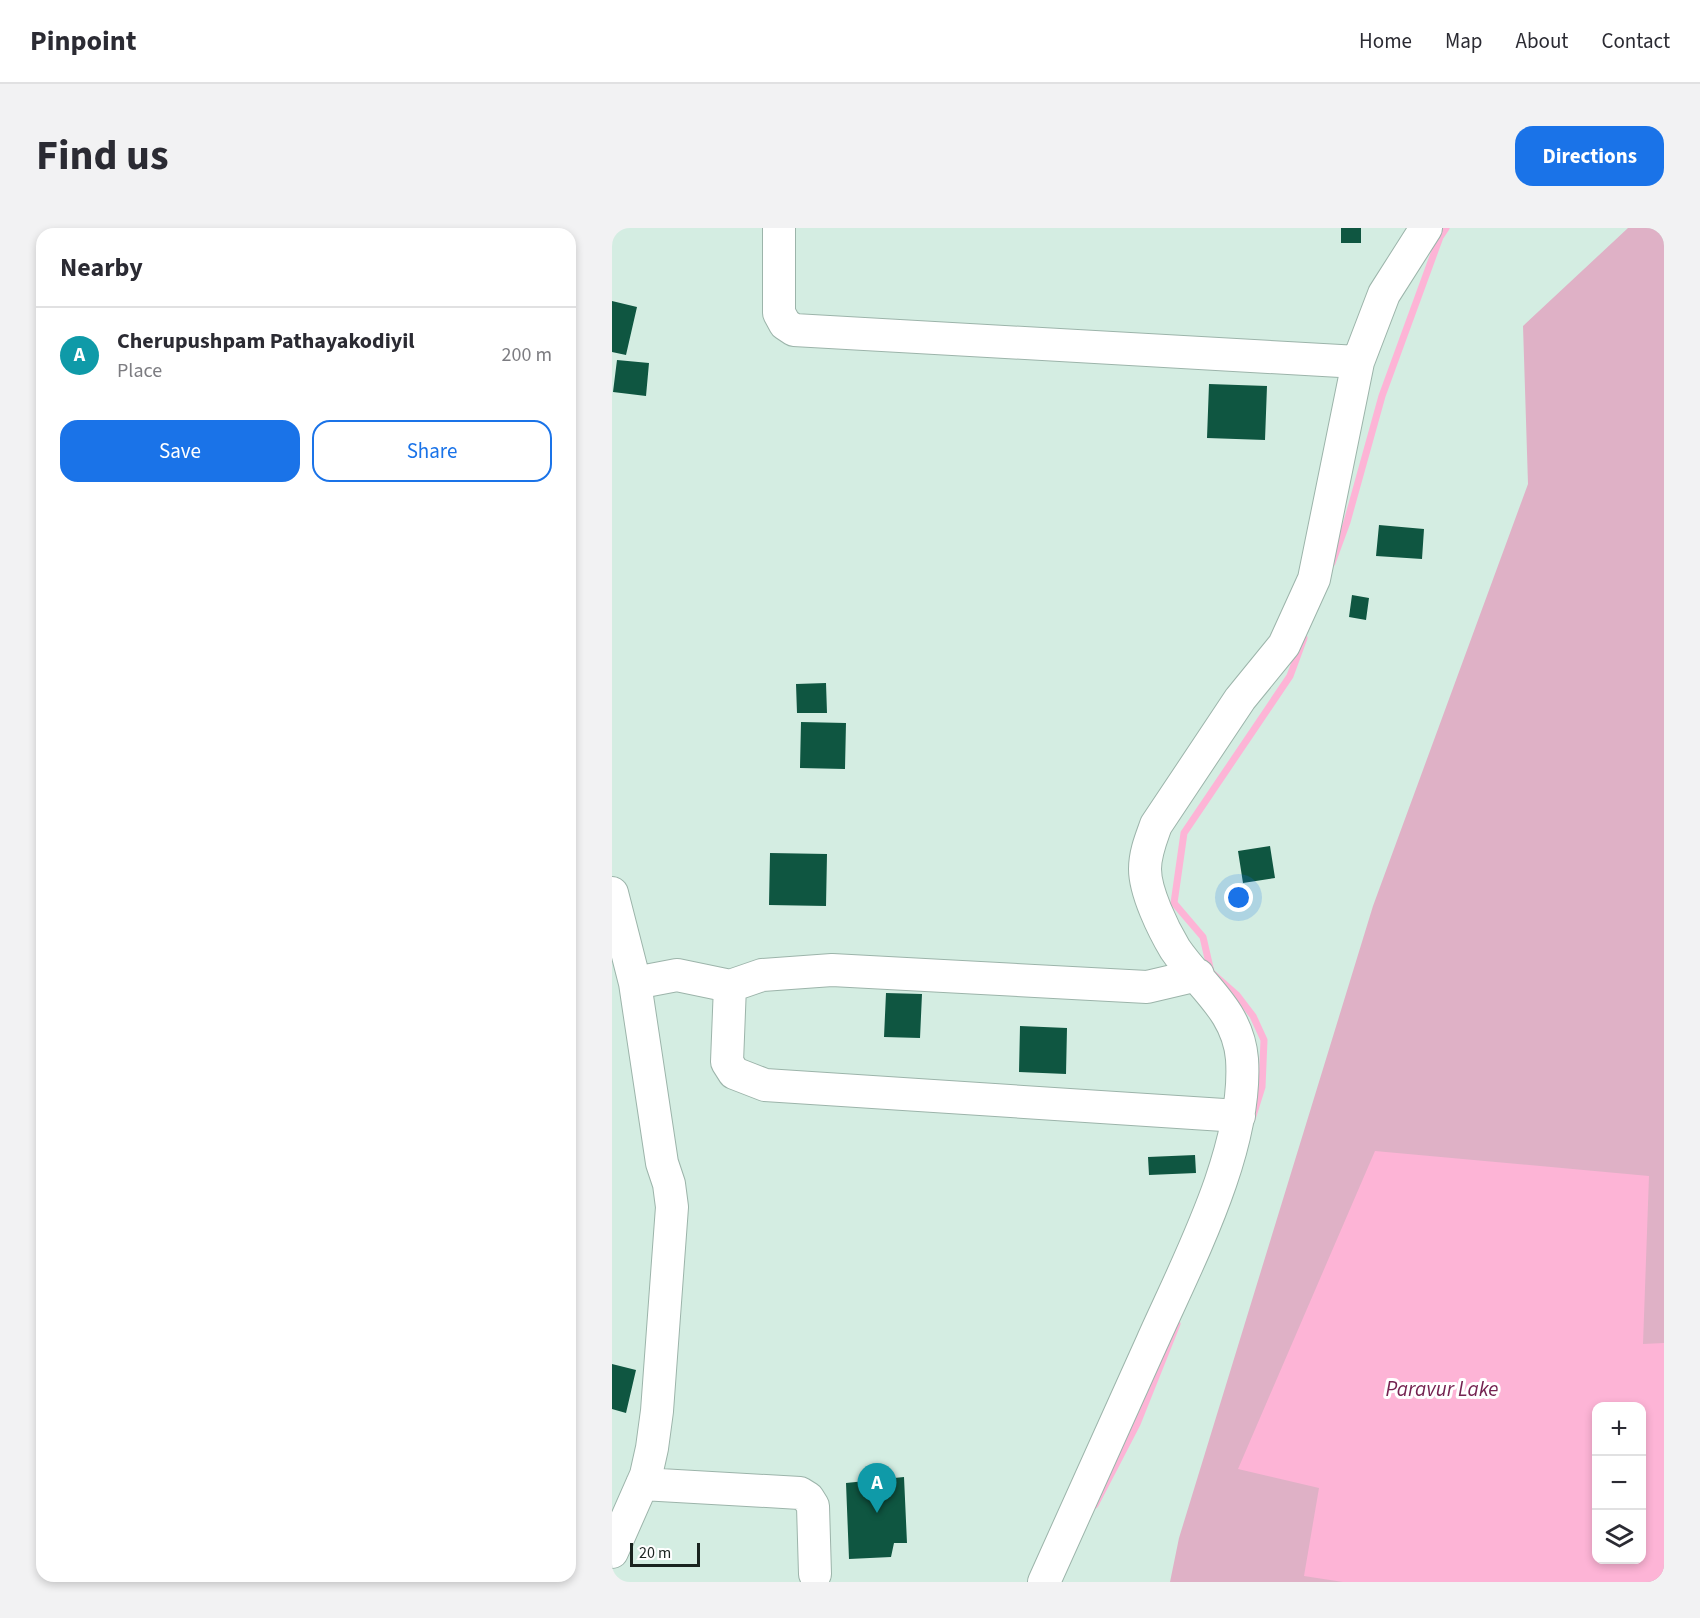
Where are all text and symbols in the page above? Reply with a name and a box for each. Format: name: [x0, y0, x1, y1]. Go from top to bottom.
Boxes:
text: Pinpoint: [30, 21, 137, 61]
text: Home: [1359, 26, 1412, 56]
text: Map: [1445, 26, 1483, 56]
text: About: [1516, 26, 1568, 56]
text: Contact: [1601, 26, 1670, 56]
text: Find us: [36, 126, 169, 186]
button: Directions: [1515, 126, 1664, 186]
text: Nearby: [60, 249, 143, 286]
text: Cherupushpam Pathayakodiyil: [117, 325, 415, 357]
text: A: [74, 341, 85, 369]
text: 200 m: [502, 341, 552, 369]
text: Place: [117, 357, 162, 385]
button: Save: [60, 420, 300, 482]
button: Share: [312, 420, 552, 482]
your location: [1224, 883, 1253, 912]
water label: Paravur Lake: [1386, 1374, 1498, 1404]
map controls: [1592, 1402, 1646, 1564]
button: +: [1592, 1402, 1646, 1456]
button: −: [1592, 1456, 1646, 1510]
pin: A: [858, 1464, 896, 1513]
button: layers: [1592, 1510, 1646, 1564]
scale bar: [630, 1540, 700, 1568]
text: 20 m: [639, 1542, 671, 1564]

